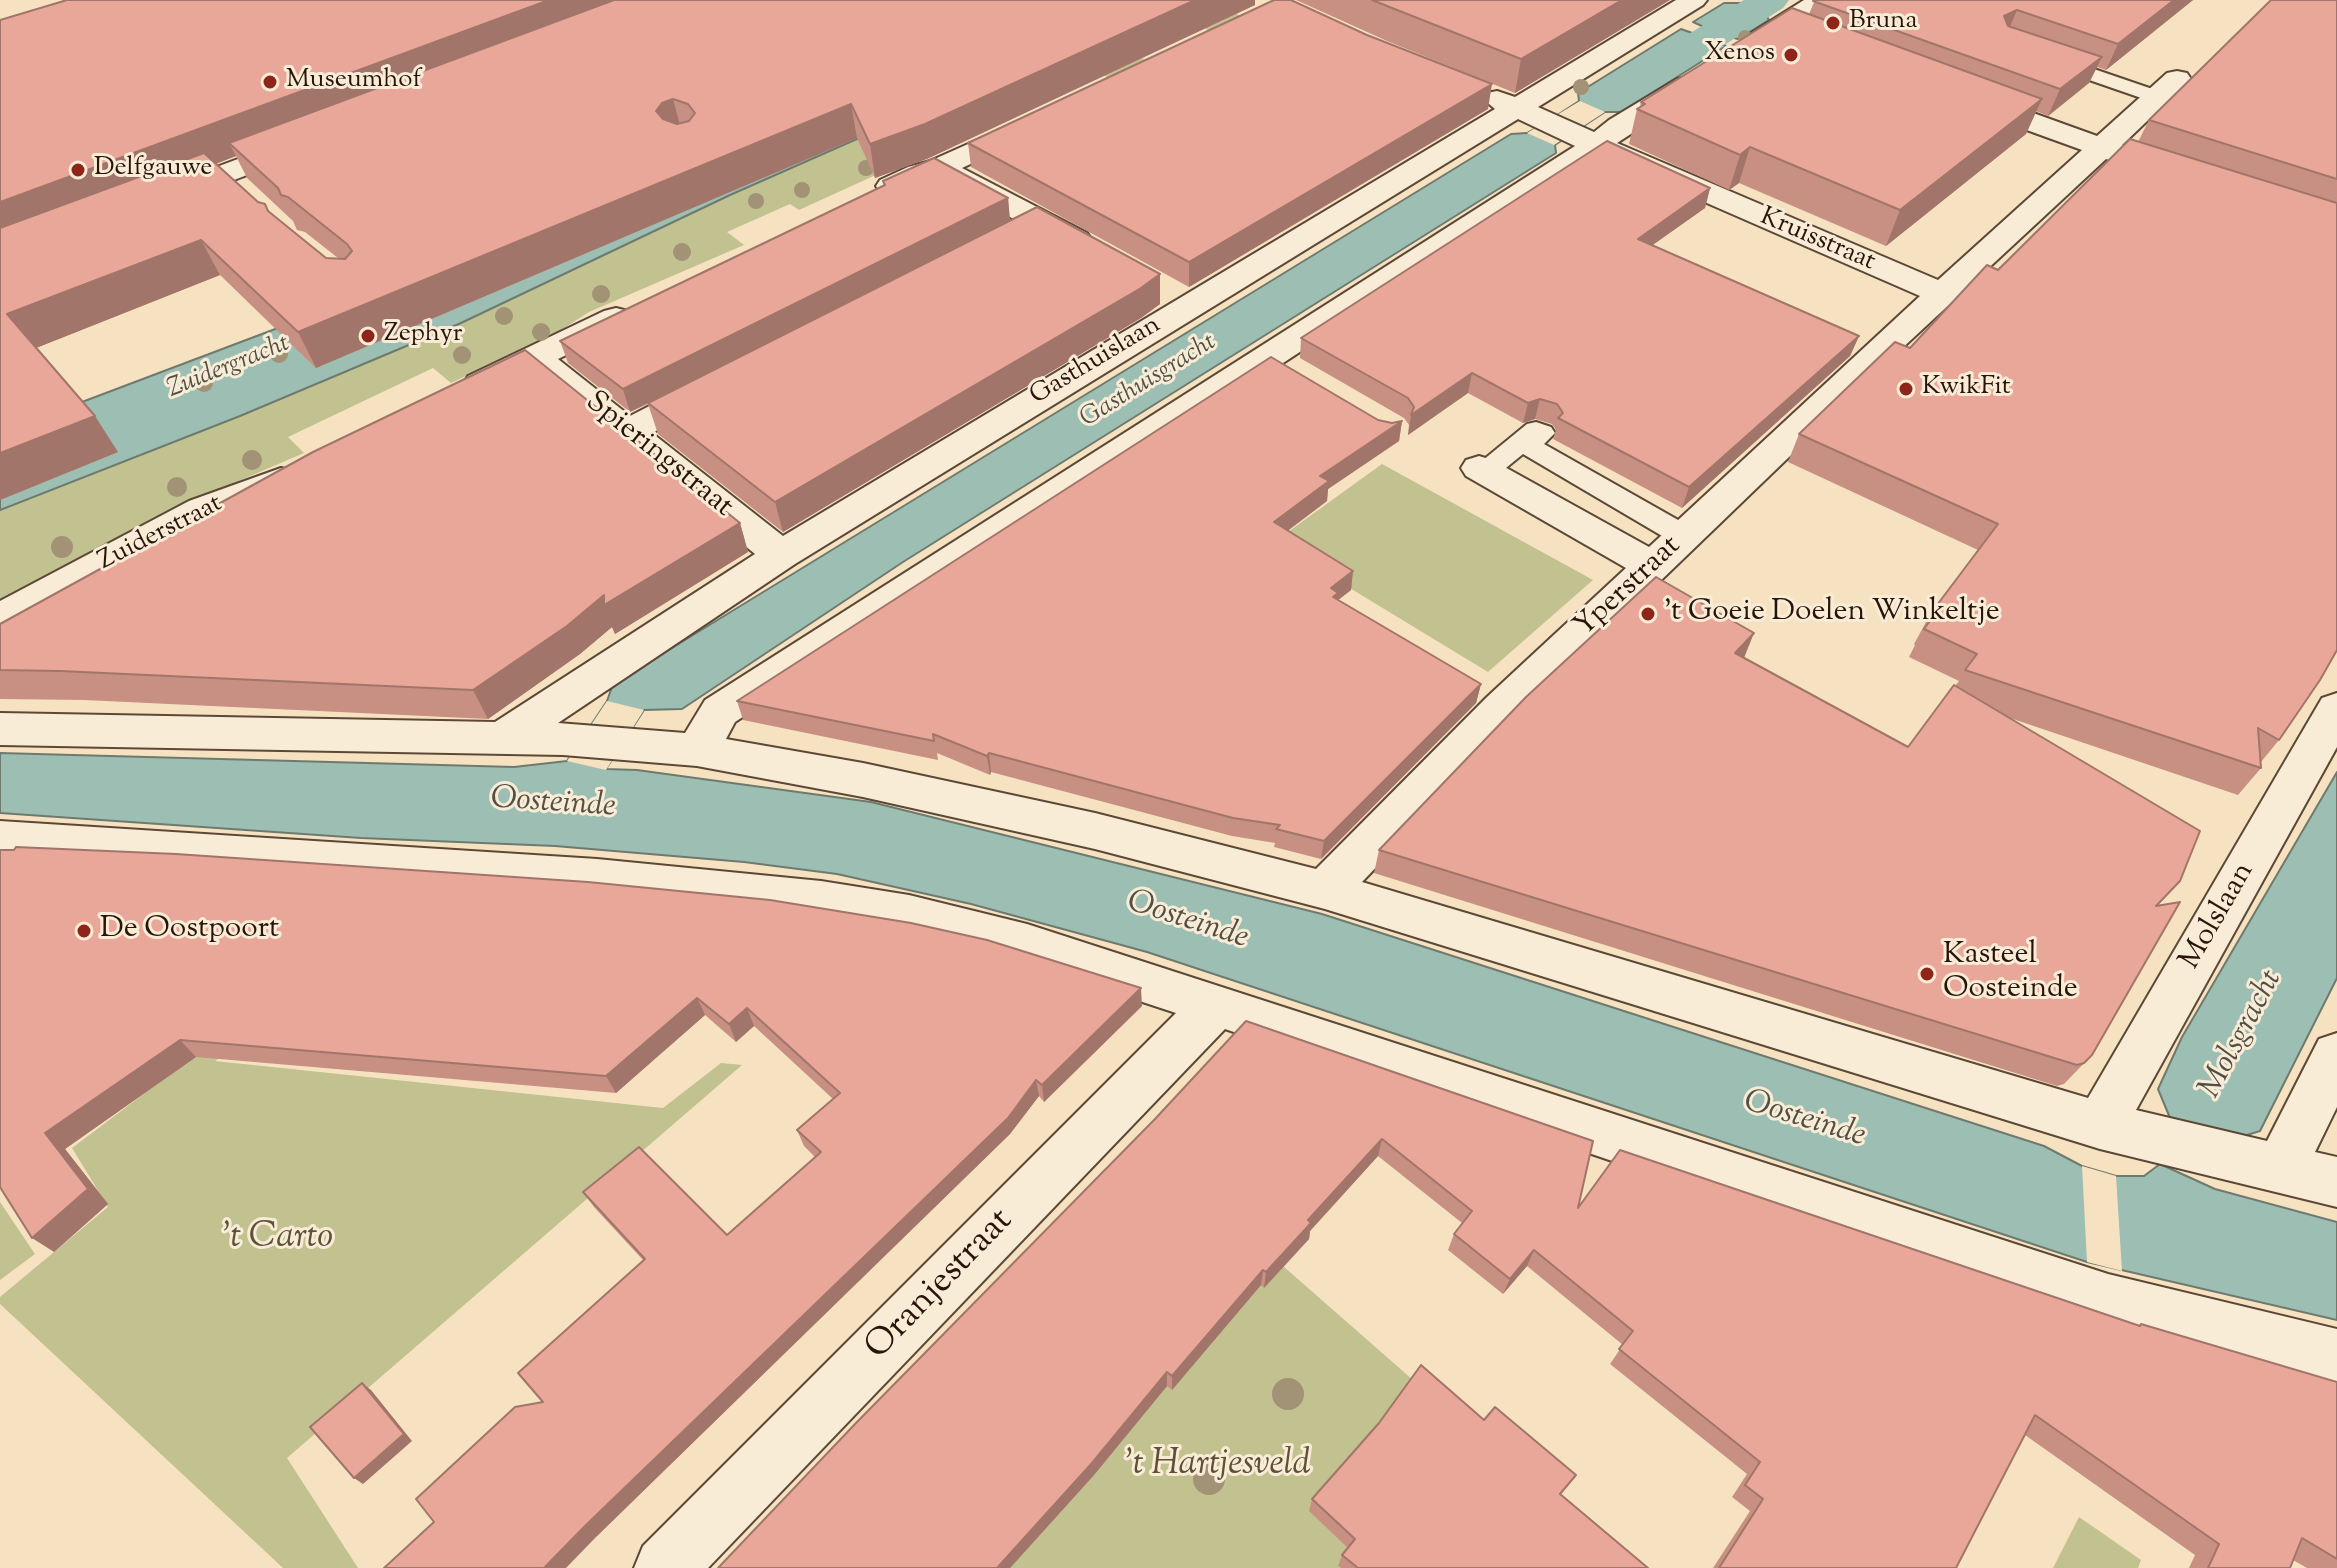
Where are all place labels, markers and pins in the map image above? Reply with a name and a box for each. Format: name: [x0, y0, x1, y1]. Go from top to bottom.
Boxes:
place label: Bruna: [1849, 7, 1917, 39]
marker: Bruna: [1824, 14, 1842, 32]
place label: Xenos: [1705, 39, 1775, 71]
marker: Xenos: [1782, 46, 1800, 64]
place label: Museumhof: [286, 66, 421, 98]
marker: Museumhof: [261, 73, 279, 91]
place label: Delfgauwe: [94, 154, 212, 186]
marker: Delfgauwe: [69, 161, 87, 179]
place label: Zephyr: [384, 320, 462, 352]
marker: Zephyr: [359, 327, 377, 345]
place label: KwikFit: [1922, 373, 2011, 405]
marker: KwikFit: [1897, 380, 1915, 398]
place label: 't Goeie Doelen Winkeltje: [1664, 596, 2000, 632]
marker: 't Goeie Doelen Winkeltje: [1639, 605, 1657, 623]
place label: De Oostpoort: [100, 913, 279, 949]
marker: De Oostpoort: [75, 922, 93, 940]
place label: Kasteel Oosteinde: [1943, 939, 2078, 1010]
marker: Kasteel Oosteinde: [1918, 965, 1936, 983]

